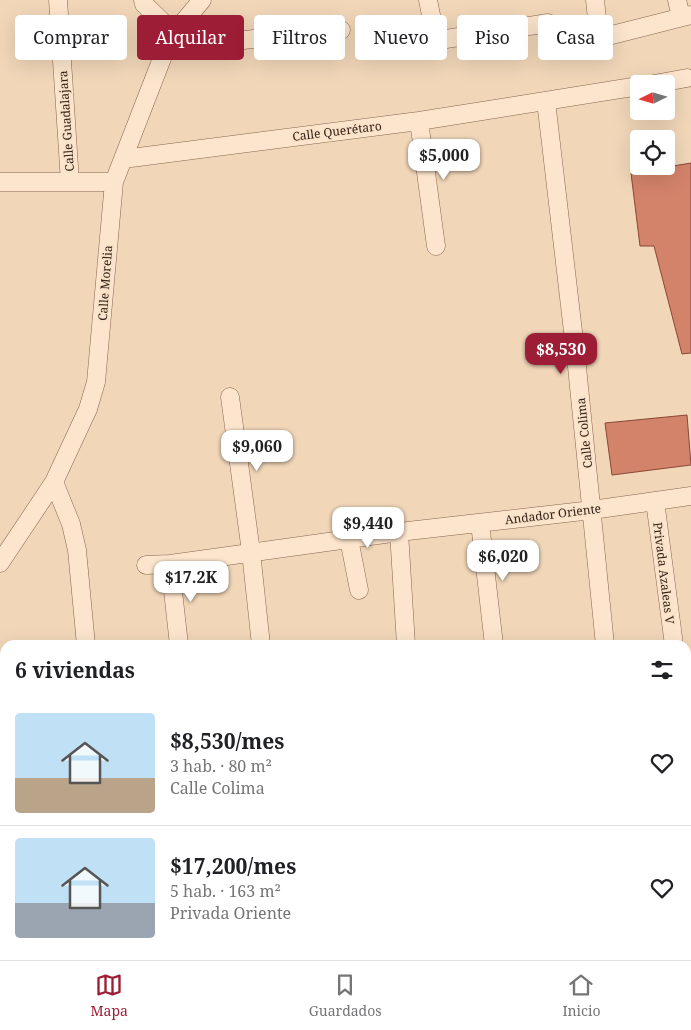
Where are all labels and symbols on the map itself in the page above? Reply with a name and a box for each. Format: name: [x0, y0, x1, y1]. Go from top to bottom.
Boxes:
street label: Calle Guadalajara: [54, 70, 78, 172]
north arrow: [630, 75, 675, 120]
street label: Calle Querétaro: [291, 117, 383, 145]
pin: $5,000: [403, 138, 485, 181]
street label: Calle Morelia: [94, 244, 116, 321]
pin: $8,530: [520, 332, 602, 375]
street label: Calle Colima: [572, 397, 596, 469]
pin: $9,060: [216, 430, 298, 472]
street label: Andador Oriente: [504, 500, 602, 528]
pin: $9,440: [327, 506, 409, 549]
street label: Privada Azaleas V: [649, 521, 679, 626]
pin: $6,020: [462, 540, 544, 582]
pin: $17.2K: [150, 560, 232, 603]

